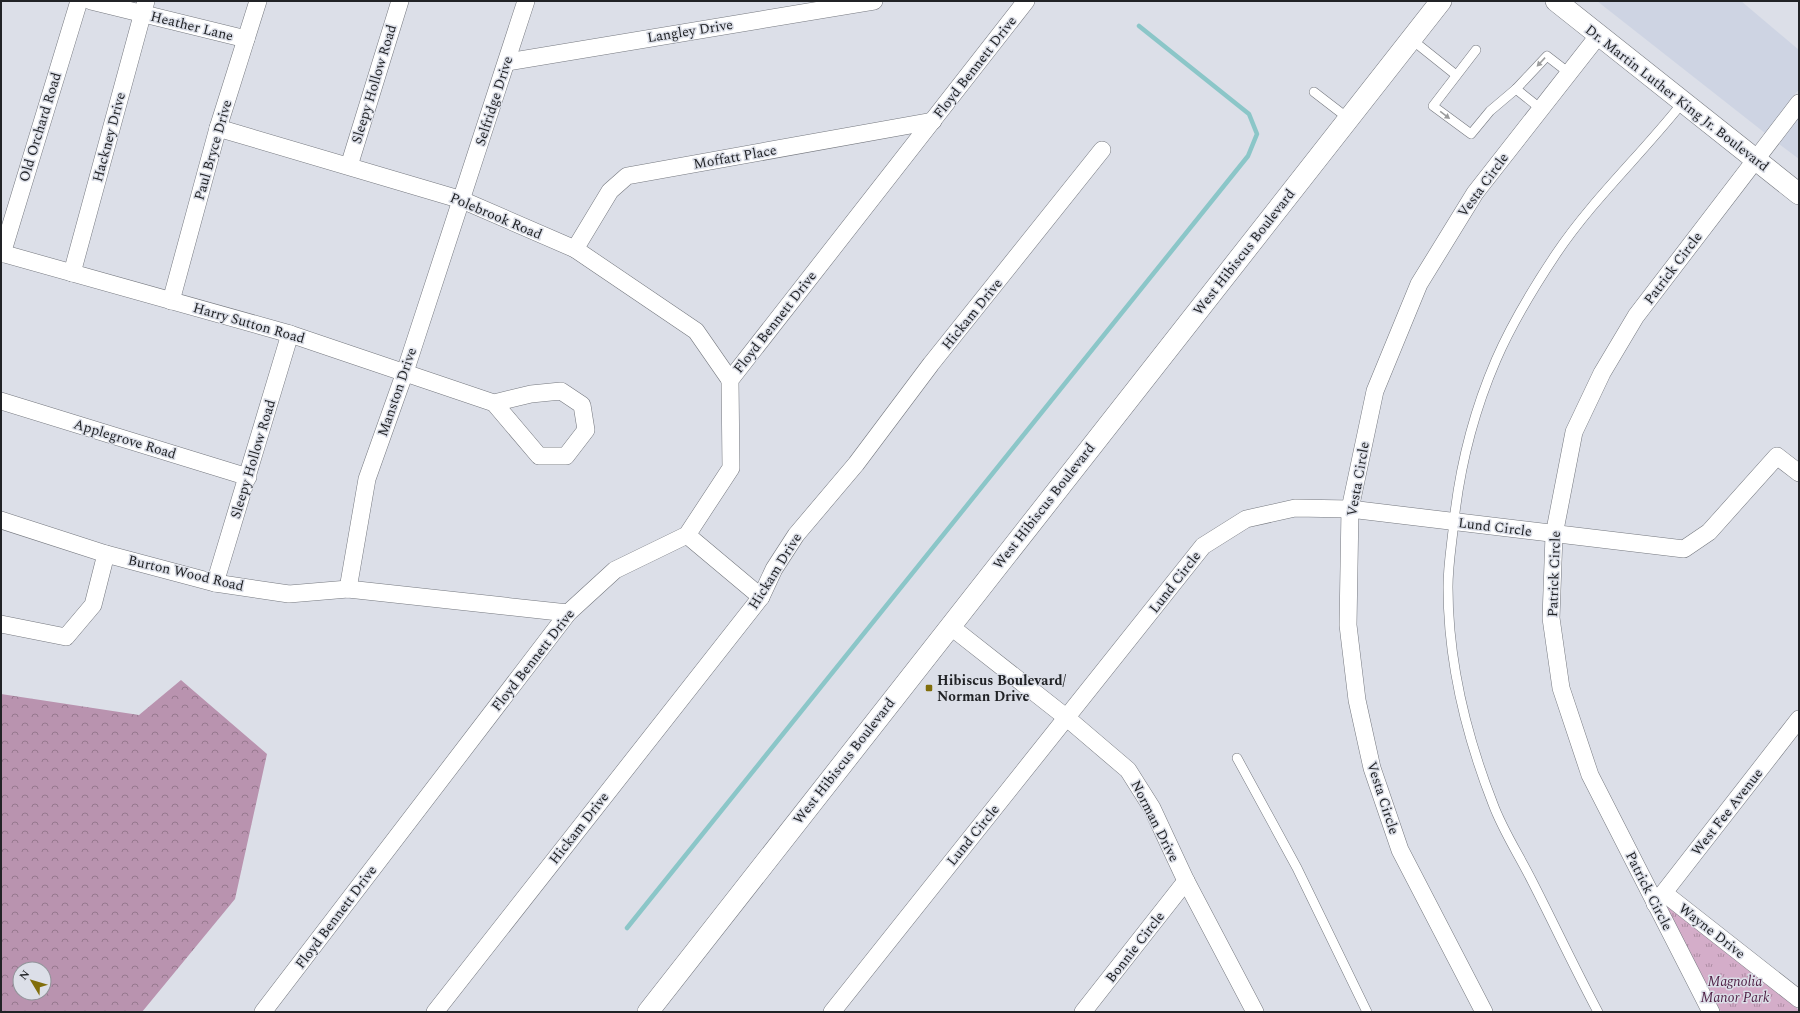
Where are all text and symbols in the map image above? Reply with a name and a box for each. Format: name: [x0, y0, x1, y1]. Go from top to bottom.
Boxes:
street label: Heather Lane: [148, 6, 236, 46]
street label: Floyd Bennett Drive: [928, 11, 1022, 123]
street label: Langley Drive: [646, 14, 735, 48]
street label: Dr. Martin Luther King Jr. Boulevard: [1581, 19, 1774, 177]
street label: Sleepy Hollow Road: [346, 22, 402, 146]
street label: Selfridge Drive: [470, 53, 518, 149]
one-way arrow: [1537, 58, 1546, 67]
street label: Old Orchard Road: [13, 69, 67, 184]
street label: Hackney Drive: [87, 90, 131, 184]
street label: Paul Bryce Drive: [189, 97, 237, 203]
one-way arrow: [1439, 110, 1450, 119]
street label: Moffatt Place: [692, 139, 778, 175]
street label: Vesta Circle: [1452, 148, 1514, 222]
street label: West Hibiscus Boulevard: [1188, 184, 1300, 320]
street label: Polebrook Road: [447, 187, 546, 245]
street label: Patrick Circle: [1639, 227, 1707, 309]
street label: Floyd Bennett Drive: [728, 266, 822, 378]
street label: Hickam Drive: [937, 274, 1008, 354]
street label: Harry Sutton Road: [191, 297, 308, 349]
street label: Manston Drive: [372, 345, 422, 439]
street label: Sleepy Hollow Road: [225, 397, 281, 521]
street label: Applegrove Road: [71, 413, 179, 465]
street label: West Hibiscus Boulevard: [988, 438, 1100, 574]
street label: Vesta Circle: [1341, 440, 1375, 518]
street label: Lund Circle: [1457, 512, 1533, 542]
street label: Hickam Drive: [743, 528, 807, 613]
street label: Patrick Circle: [1542, 530, 1566, 617]
street label: Lund Circle: [1144, 546, 1206, 618]
street label: Burton Wood Road: [126, 549, 246, 597]
street label: Floyd Bennett Drive: [486, 604, 580, 716]
place label: Hibiscus Boulevard/ Norman Drive: [937, 670, 1067, 707]
marker: Hibiscus Boulevard/ Norman Drive: [924, 683, 934, 693]
street label: West Hibiscus Boulevard: [788, 693, 900, 829]
street label: Vesta Circle: [1361, 759, 1405, 837]
street label: West Fee Avenue: [1686, 764, 1768, 860]
street label: Norman Drive: [1125, 777, 1185, 866]
street label: Hickam Drive: [544, 787, 614, 869]
street label: Lund Circle: [942, 800, 1005, 870]
street label: Patrick Circle: [1620, 848, 1678, 934]
street label: Floyd Bennett Drive: [290, 861, 382, 973]
street label: Wayne Drive: [1674, 898, 1750, 964]
street label: Bonnie Circle: [1100, 907, 1170, 987]
north arrow: [12, 961, 52, 1001]
text: N: [15, 966, 34, 984]
park label: Magnolia Manor Park: [1701, 971, 1770, 1008]

